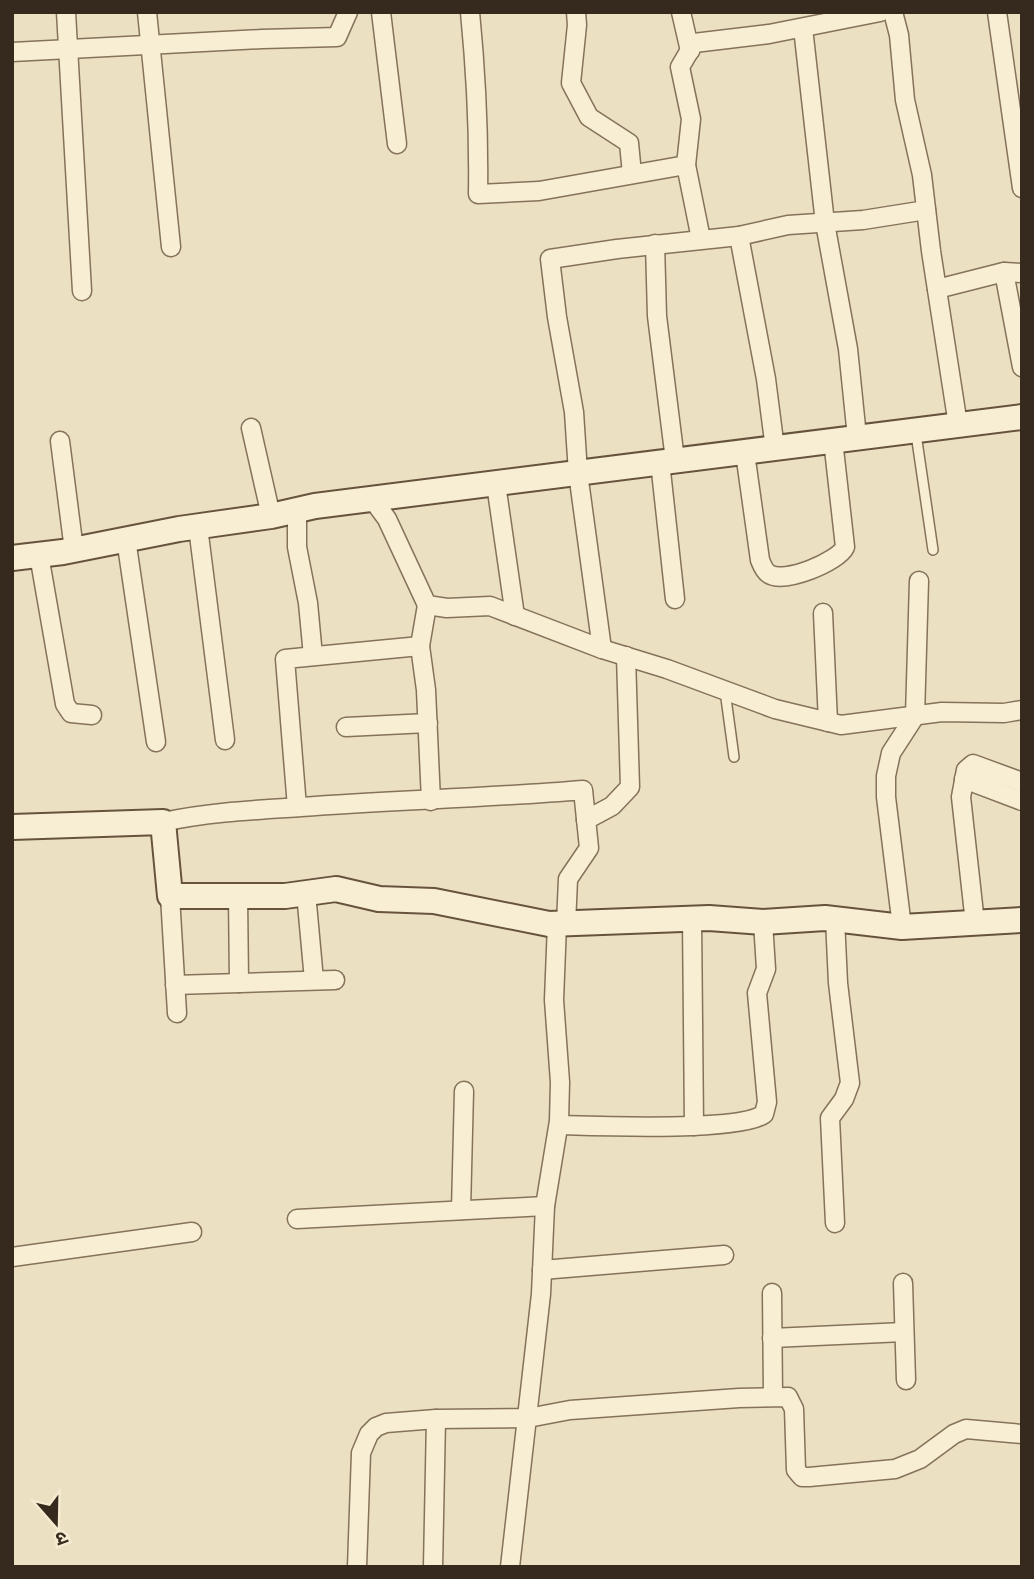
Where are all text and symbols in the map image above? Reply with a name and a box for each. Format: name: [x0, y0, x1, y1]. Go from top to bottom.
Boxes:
north arrow: [21, 1488, 91, 1558]
text: उ: [52, 1527, 70, 1551]

